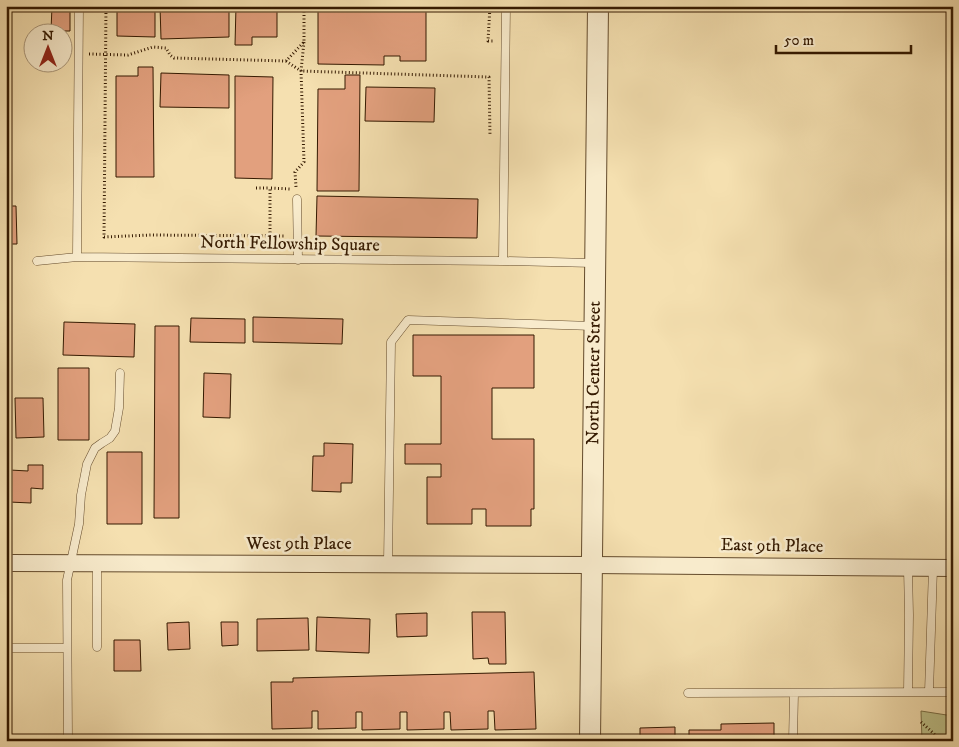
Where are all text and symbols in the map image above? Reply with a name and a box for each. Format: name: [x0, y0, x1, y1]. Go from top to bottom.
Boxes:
north arrow: [22, 22, 72, 72]
scale bar: [776, 22, 912, 54]
text: N: [42, 27, 54, 45]
text: 50 m: [784, 31, 814, 50]
street label: North Fellowship Square: [200, 231, 380, 257]
street label: North Center Street: [582, 301, 606, 445]
street label: West 9th Place: [245, 533, 352, 555]
street label: East 9th Place: [720, 534, 824, 558]

